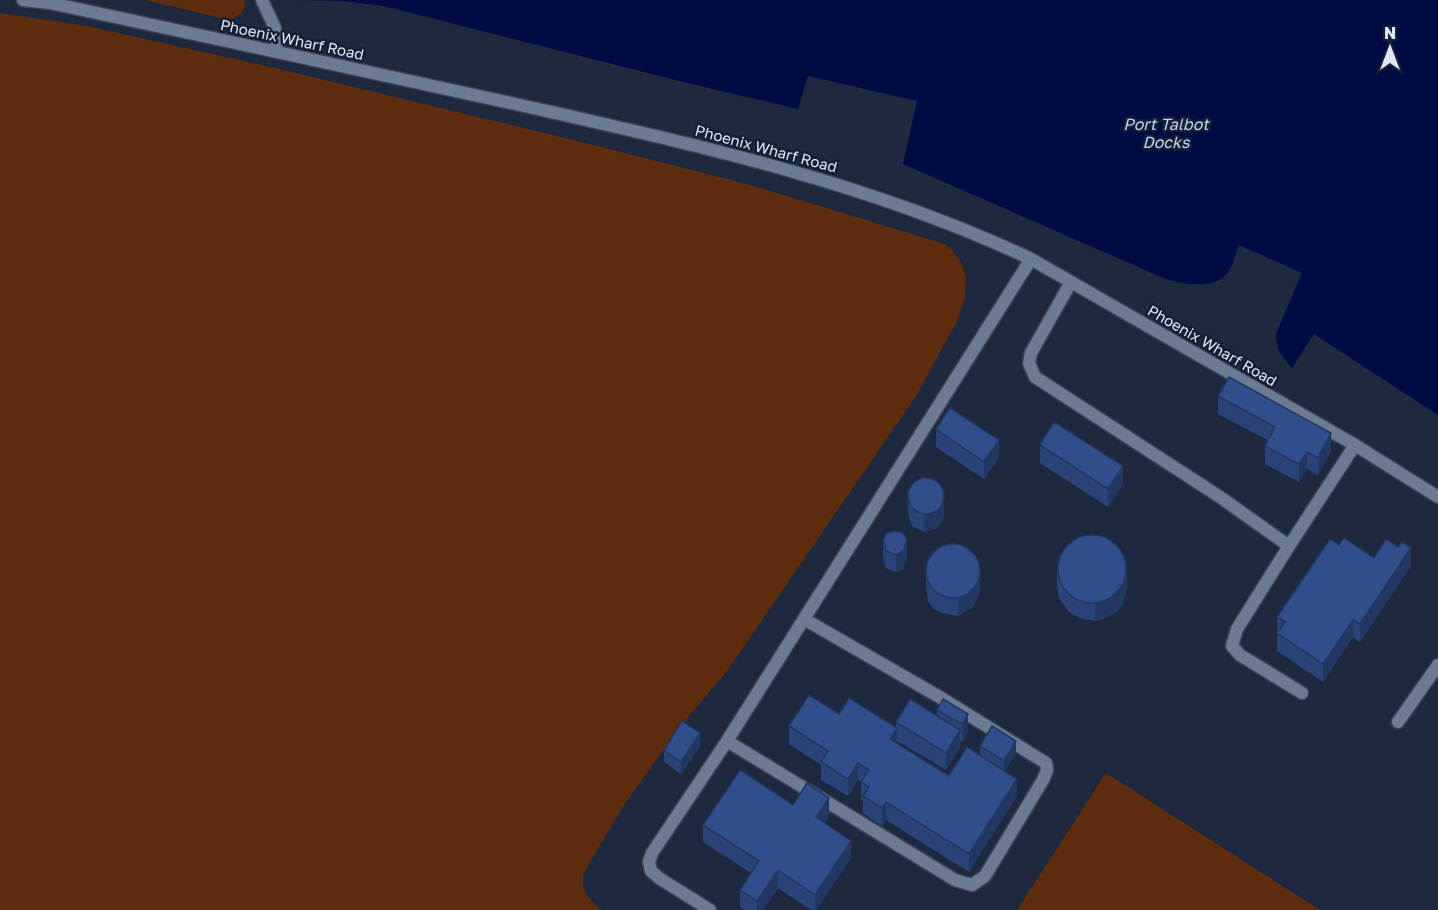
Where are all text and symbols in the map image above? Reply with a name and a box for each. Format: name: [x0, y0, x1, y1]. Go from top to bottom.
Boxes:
street label: Phoenix Wharf Road: [219, 15, 366, 63]
north arrow: [1360, 18, 1420, 78]
text: N: [1384, 23, 1396, 43]
water label: Port Talbot Docks: [1123, 114, 1210, 152]
street label: Phoenix Wharf Road: [693, 120, 839, 176]
street label: Phoenix Wharf Road: [1145, 301, 1280, 389]

